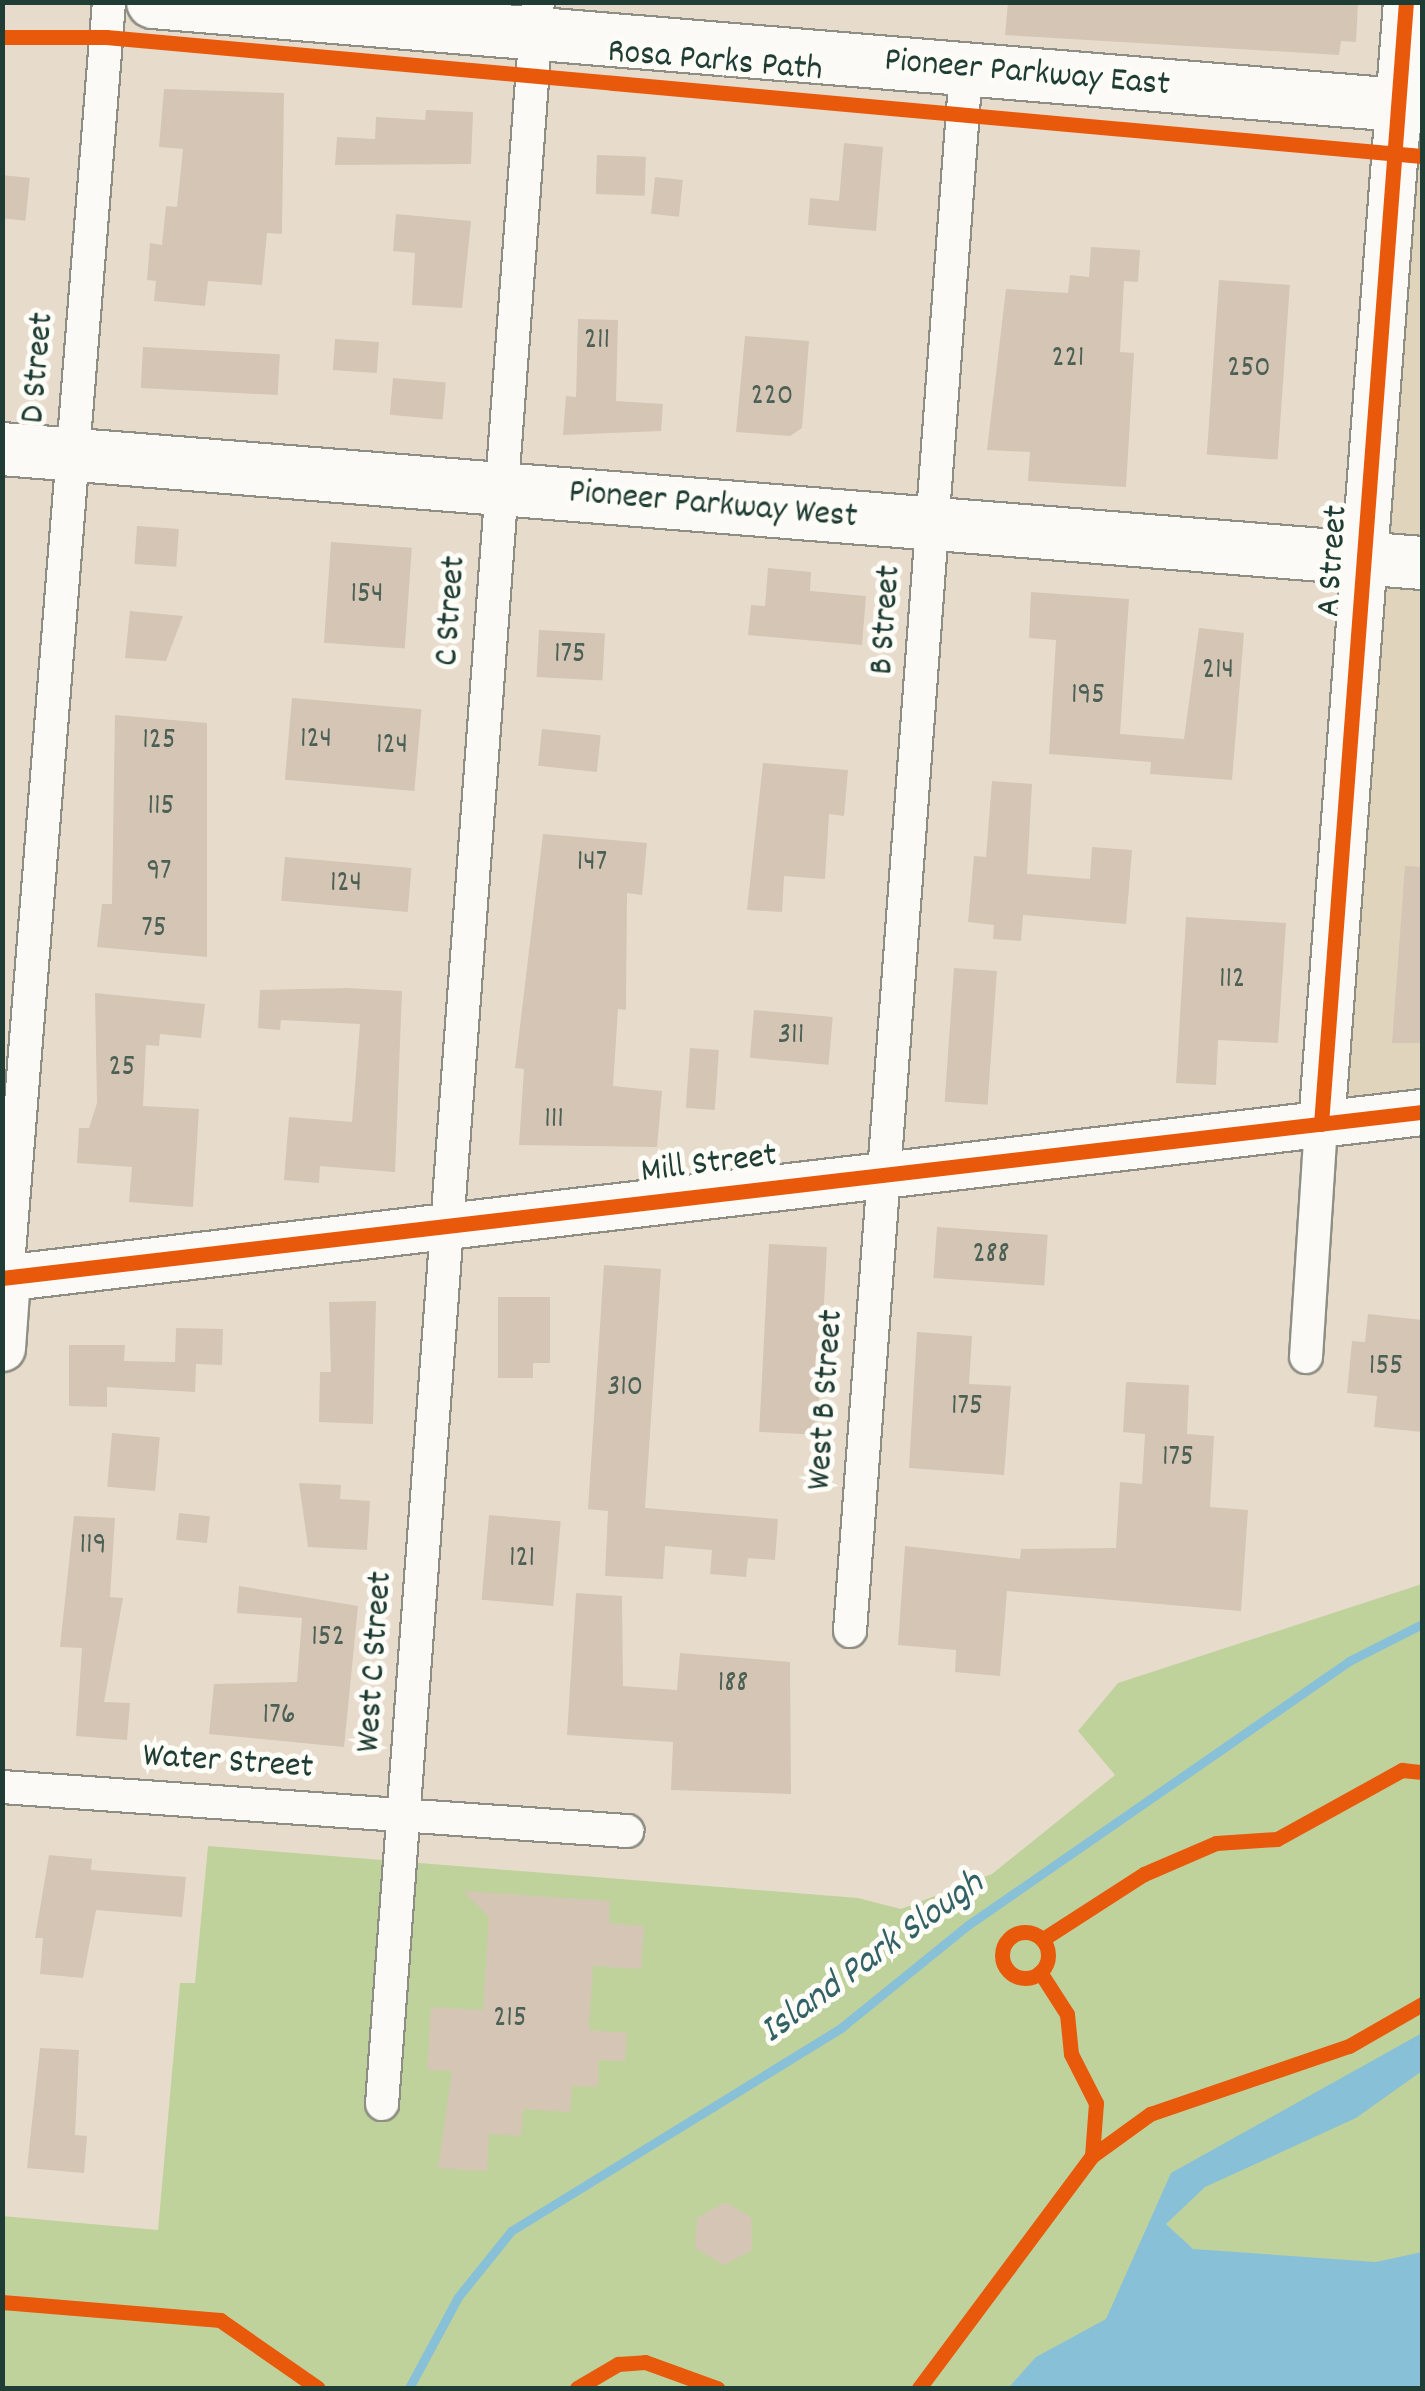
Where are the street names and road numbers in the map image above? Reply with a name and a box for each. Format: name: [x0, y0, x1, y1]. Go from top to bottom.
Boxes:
street label: Rosa Parks Path: [606, 32, 824, 92]
street label: Pioneer Parkway East: [882, 41, 1172, 107]
street label: D Street: [13, 311, 65, 425]
street label: Pioneer Parkway West: [567, 472, 859, 540]
street label: A Street: [1309, 504, 1359, 618]
street label: C Street: [427, 554, 477, 668]
street label: B Street: [862, 564, 912, 676]
street label: Mill Street: [639, 1136, 779, 1194]
street label: West B Street: [800, 1308, 854, 1492]
street label: West C Street: [349, 1570, 403, 1754]
street label: Water Street: [141, 1736, 315, 1790]

